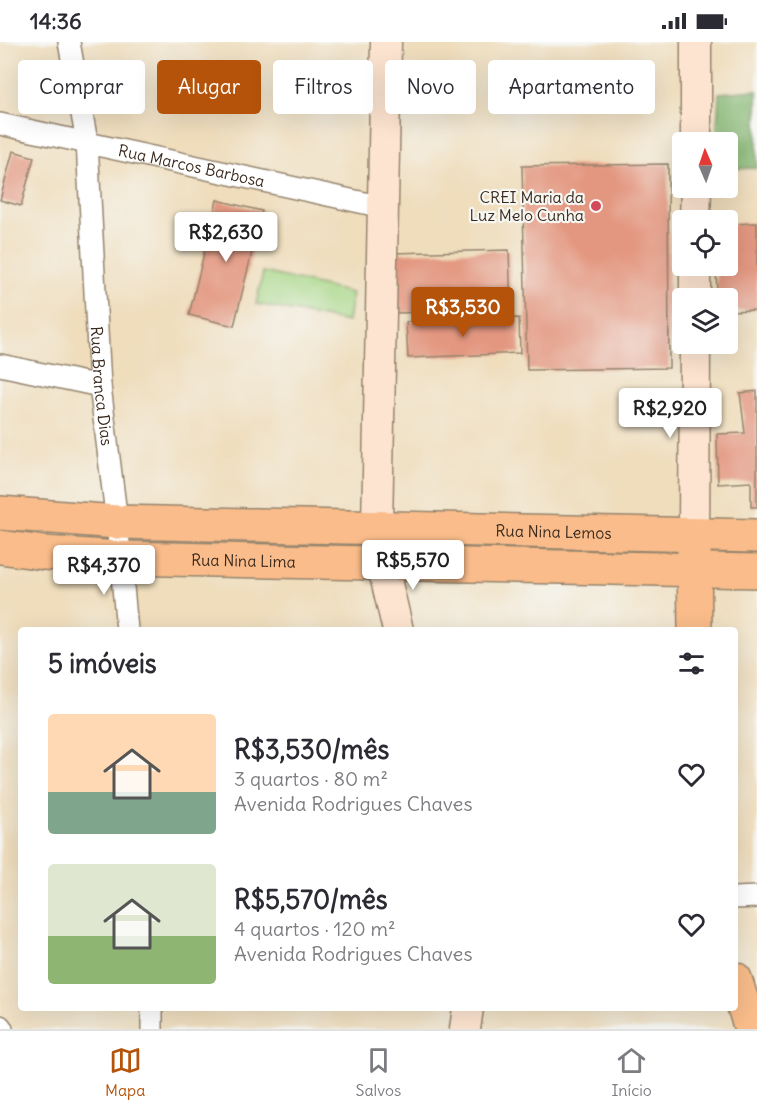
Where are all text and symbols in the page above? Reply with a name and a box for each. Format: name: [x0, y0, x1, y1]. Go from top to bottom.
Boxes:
text: 14:36: [30, 7, 82, 35]
chip: Comprar: [18, 60, 145, 114]
chip: Alugar: [157, 60, 261, 114]
chip: Filtros: [273, 60, 373, 114]
chip: Novo: [385, 60, 476, 114]
chip: Apartamento: [488, 60, 655, 114]
north arrow: [672, 132, 738, 198]
map controls: [672, 132, 738, 354]
street label: Rua Marcos Barbosa: [116, 140, 267, 191]
place label: CREI Maria da Luz Melo Cunha: [470, 187, 584, 225]
marker: CREI Maria da Luz Melo Cunha: [589, 199, 603, 213]
button: locate: [672, 210, 738, 276]
pin: R$2,630: [171, 212, 281, 263]
text: R$2,630: [188, 219, 264, 244]
pin: R$3,530: [408, 287, 518, 338]
button: layers: [672, 288, 738, 354]
text: R$3,530: [425, 294, 501, 319]
street label: Rua Branca Dias: [87, 326, 117, 447]
pin: R$2,920: [615, 388, 725, 439]
text: R$2,920: [633, 395, 707, 420]
street label: Rua Nina Lemos: [495, 520, 612, 543]
pin: R$5,570: [358, 540, 468, 591]
pin: R$4,370: [49, 545, 159, 596]
text: R$5,570: [376, 547, 450, 572]
street label: Rua Nina Lima: [191, 549, 296, 572]
text: R$4,370: [67, 552, 141, 577]
text: 5 imóveis: [48, 647, 157, 680]
icon: filters: [675, 647, 708, 680]
text: R$3,530/mês: [234, 733, 389, 766]
icon: home: [96, 738, 168, 810]
icon: heart: [675, 758, 708, 791]
text: 3 quartos · 80 m²: [234, 766, 388, 791]
text: Avenida Rodrigues Chaves: [234, 791, 472, 816]
text: R$5,570/mês: [234, 883, 388, 916]
icon: home: [96, 888, 168, 960]
icon: heart: [675, 908, 708, 941]
text: 4 quartos · 120 m²: [234, 916, 395, 941]
text: Avenida Rodrigues Chaves: [234, 941, 472, 966]
tab: Mapa: [105, 1044, 145, 1100]
tab: Salvos: [356, 1044, 401, 1100]
tab: Início: [611, 1044, 652, 1100]

